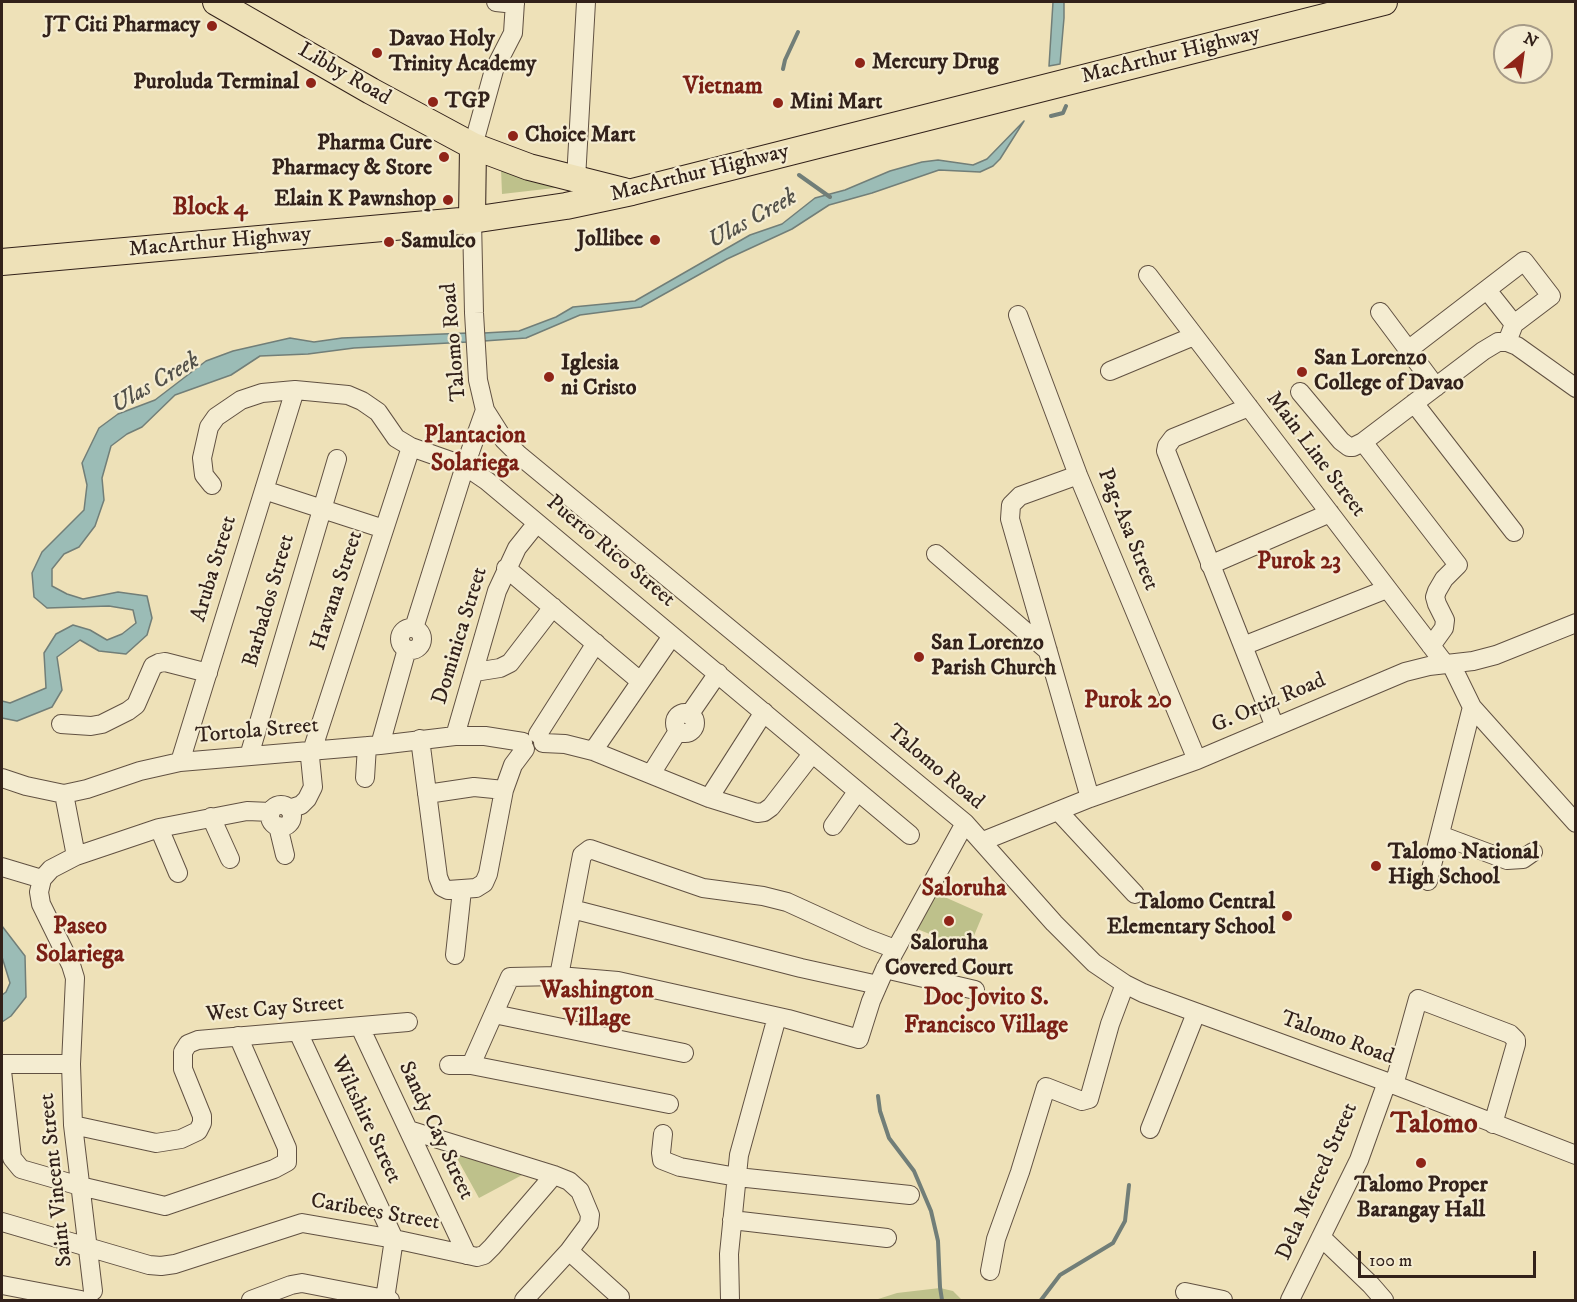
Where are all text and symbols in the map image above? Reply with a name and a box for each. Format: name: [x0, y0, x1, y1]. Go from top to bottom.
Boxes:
place label: JT Citi Pharmacy: [45, 13, 200, 39]
marker: JT Citi Pharmacy: [205, 19, 219, 33]
street label: MacArthur Highway: [1079, 21, 1263, 91]
north arrow: [1493, 24, 1553, 84]
place label: Davao Holy Trinity Academy: [389, 27, 536, 78]
text: N: [1520, 28, 1541, 52]
street label: Libby Road: [293, 38, 395, 112]
marker: Davao Holy Trinity Academy: [370, 46, 384, 60]
place label: Mercury Drug: [872, 50, 998, 76]
marker: Mercury Drug: [853, 56, 867, 70]
place label: Puroluda Terminal: [133, 70, 299, 96]
district label: Vietnam: [683, 74, 763, 102]
marker: Puroluda Terminal: [304, 76, 318, 90]
place label: TGP: [445, 89, 490, 115]
place label: Mini Mart: [790, 90, 882, 116]
marker: TGP: [426, 95, 440, 109]
marker: Mini Mart: [771, 96, 785, 110]
place label: Choice Mart: [525, 123, 635, 149]
marker: Choice Mart: [506, 129, 520, 143]
place label: Pharma Cure Pharmacy & Store: [272, 131, 432, 182]
street label: MacArthur Highway: [608, 139, 792, 209]
marker: Pharma Cure Pharmacy & Store: [437, 150, 451, 164]
water label: Ulas Creek: [703, 184, 803, 256]
place label: Elain K Pawnshop: [274, 187, 436, 213]
marker: Elain K Pawnshop: [441, 193, 455, 207]
district label: Block 4: [172, 195, 248, 223]
street label: MacArthur Highway: [128, 222, 312, 264]
place label: Jollibee: [577, 227, 643, 253]
place label: Samulco: [401, 229, 476, 255]
marker: Jollibee: [648, 233, 662, 247]
marker: Samulco: [382, 235, 396, 249]
street label: Talomo Road: [437, 282, 473, 402]
place label: San Lorenzo College of Davao: [1314, 346, 1464, 398]
water label: Ulas Creek: [107, 347, 205, 421]
place label: Iglesia ni Cristo: [561, 351, 636, 402]
marker: San Lorenzo College of Davao: [1295, 365, 1309, 379]
marker: Iglesia ni Cristo: [542, 370, 556, 384]
street label: Main Line Street: [1259, 387, 1371, 523]
district label: Plantacion Solariega: [424, 423, 526, 479]
street label: Pag-Asa Street: [1091, 465, 1163, 595]
street label: Puerto Rico Street: [540, 490, 680, 614]
street label: Aruba Street: [186, 513, 244, 625]
street label: Havana Street: [306, 528, 370, 654]
street label: Barbados Street: [238, 532, 302, 670]
district label: Purok 23: [1257, 549, 1341, 577]
street label: Dominica Street: [428, 564, 494, 708]
place label: San Lorenzo Parish Church: [931, 631, 1056, 682]
marker: San Lorenzo Parish Church: [912, 650, 926, 664]
street label: G. Ortiz Road: [1208, 668, 1330, 740]
district label: Purok 20: [1084, 688, 1172, 716]
street label: Tortola Street: [194, 713, 320, 751]
street label: Talomo Road: [881, 720, 989, 816]
place label: Talomo National High School: [1388, 840, 1539, 891]
marker: Talomo National High School: [1369, 859, 1383, 873]
district label: Saloruha: [922, 876, 1006, 904]
place label: Talomo Central Elementary School: [1107, 890, 1275, 942]
marker: Talomo Central Elementary School: [1280, 909, 1294, 923]
district label: Paseo Solariega: [36, 914, 124, 970]
marker: Saloruha Covered Court: [942, 914, 956, 928]
place label: Saloruha Covered Court: [885, 931, 1013, 982]
district label: Washington Village: [540, 978, 654, 1034]
district label: Doc Jovito S. Francisco Village: [904, 985, 1068, 1041]
street label: West Cay Street: [205, 991, 345, 1029]
street label: Talomo Road: [1277, 1006, 1397, 1072]
street label: Wiltshire Street: [324, 1052, 406, 1188]
street label: Sandy Cay Street: [391, 1058, 479, 1204]
street label: Saint Vincent Street: [35, 1092, 79, 1268]
street label: Dela Merced Street: [1271, 1099, 1365, 1265]
district label: Talomo: [1390, 1109, 1478, 1143]
marker: Talomo Proper Barangay Hall: [1414, 1156, 1428, 1170]
place label: Talomo Proper Barangay Hall: [1354, 1173, 1488, 1224]
street label: Caribees Street: [308, 1189, 442, 1237]
scale bar: [1361, 1239, 1540, 1277]
text: 100 m: [1369, 1250, 1412, 1272]

